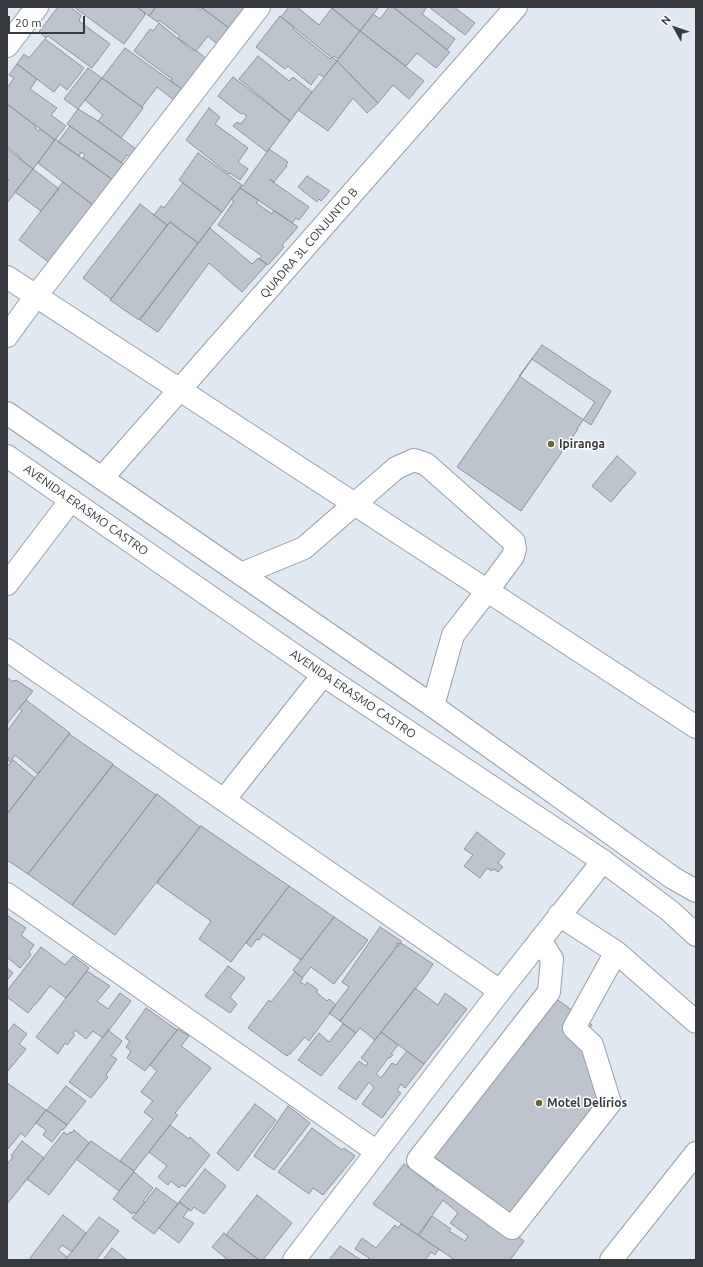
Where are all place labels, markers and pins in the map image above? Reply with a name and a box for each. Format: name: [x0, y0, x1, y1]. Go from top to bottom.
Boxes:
place label: Ipiranga: [559, 437, 605, 451]
marker: Ipiranga: [546, 439, 556, 449]
place label: Motel Delírios: [547, 1096, 627, 1110]
marker: Motel Delírios: [534, 1098, 544, 1108]

